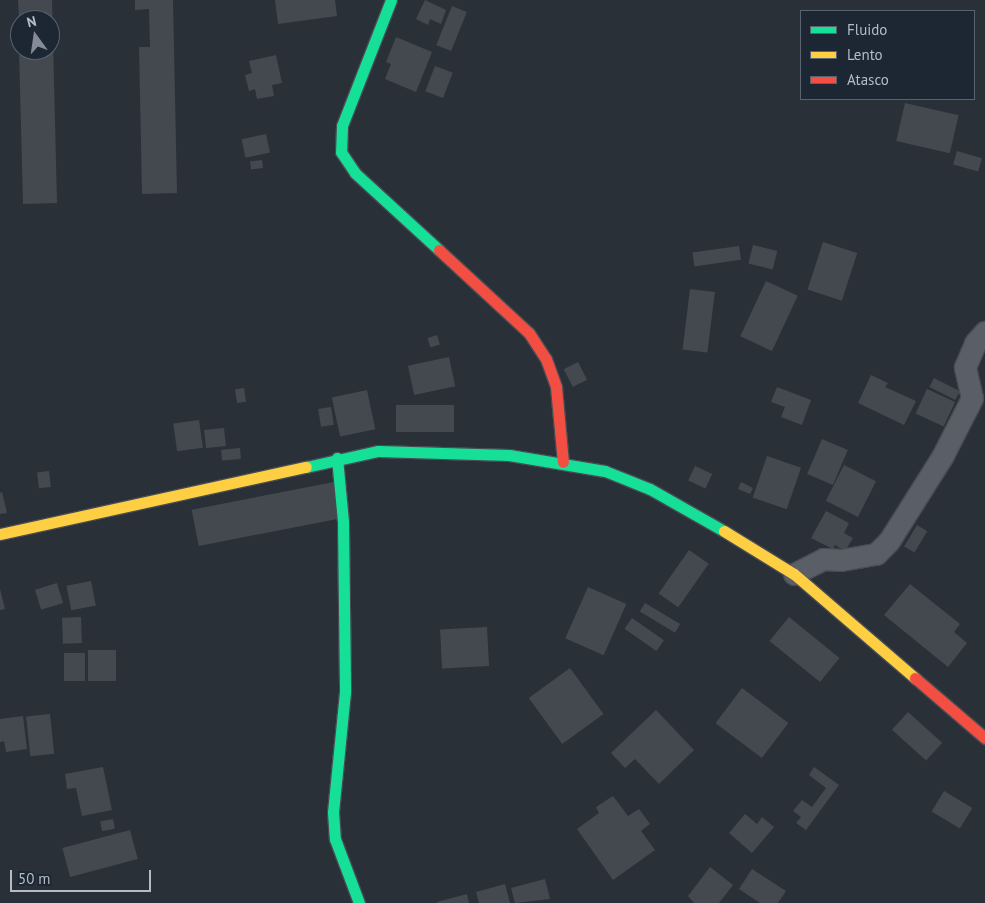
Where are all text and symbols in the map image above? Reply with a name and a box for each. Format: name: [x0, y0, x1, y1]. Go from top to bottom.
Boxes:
north arrow: [10, 10, 60, 60]
legend: [800, 10, 975, 100]
text: N: [25, 12, 38, 31]
text: Fluido: [847, 20, 887, 39]
text: Lento: [847, 45, 883, 64]
text: Atasco: [847, 70, 889, 89]
scale bar: [12, 860, 154, 892]
text: 50 m: [18, 869, 51, 888]

